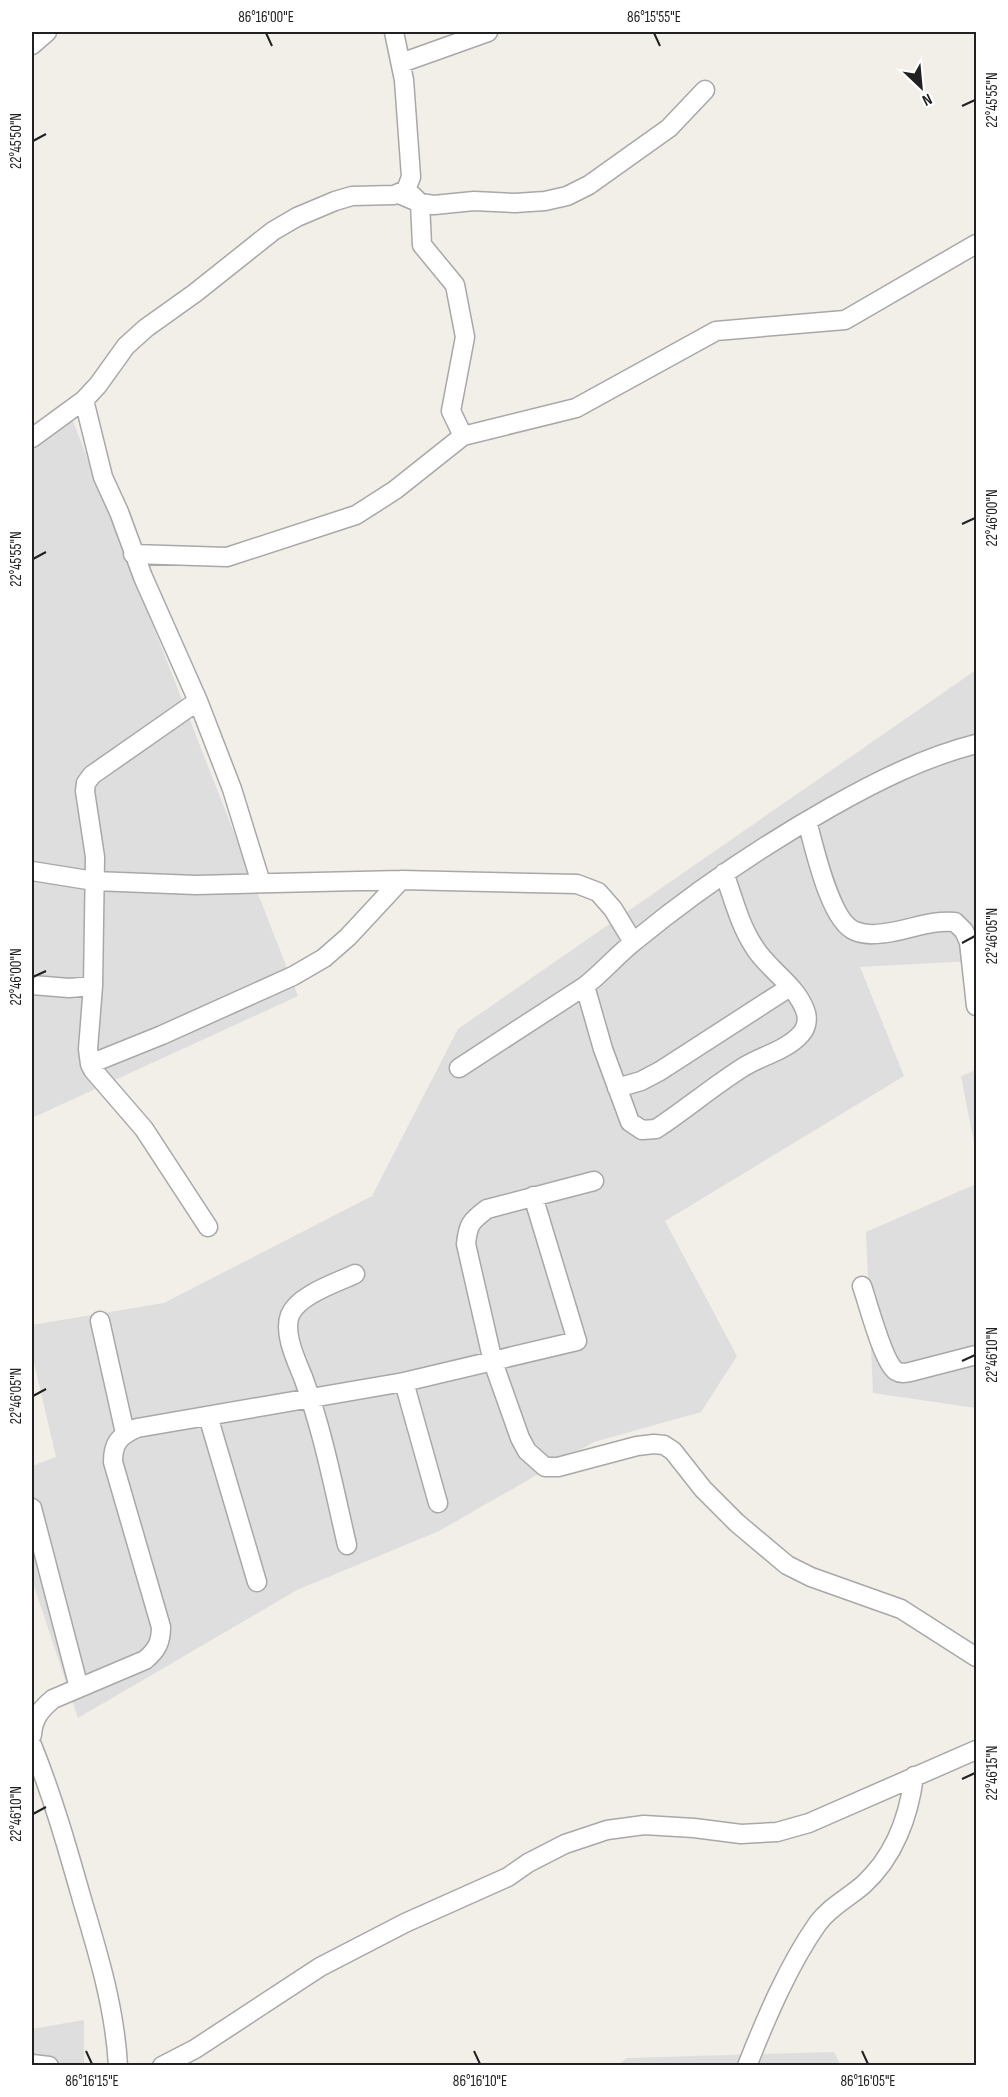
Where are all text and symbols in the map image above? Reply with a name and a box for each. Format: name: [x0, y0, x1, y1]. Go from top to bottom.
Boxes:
text: 86°16'00"E: [238, 8, 294, 27]
text: 86°15'55"E: [627, 8, 681, 27]
north arrow: [891, 57, 951, 117]
text: 22°45'55"N: [983, 72, 1002, 128]
text: N: [919, 89, 935, 110]
text: 22°45'50"N: [7, 113, 26, 169]
text: 22°46'00"N: [983, 489, 1002, 547]
text: 22°45'55"N: [7, 531, 26, 587]
text: 22°46'05"N: [983, 908, 1002, 964]
text: 22°46'00"N: [7, 948, 26, 1006]
text: 22°46'10"N: [983, 1327, 1002, 1383]
text: 22°46'05"N: [7, 1368, 26, 1424]
text: 22°46'15"N: [983, 1746, 1002, 1801]
text: 22°46'10"N: [7, 1786, 26, 1842]
text: 86°16'15"E: [65, 2072, 119, 2091]
text: 86°16'10"E: [453, 2072, 507, 2091]
text: 86°16'05"E: [840, 2072, 896, 2091]

